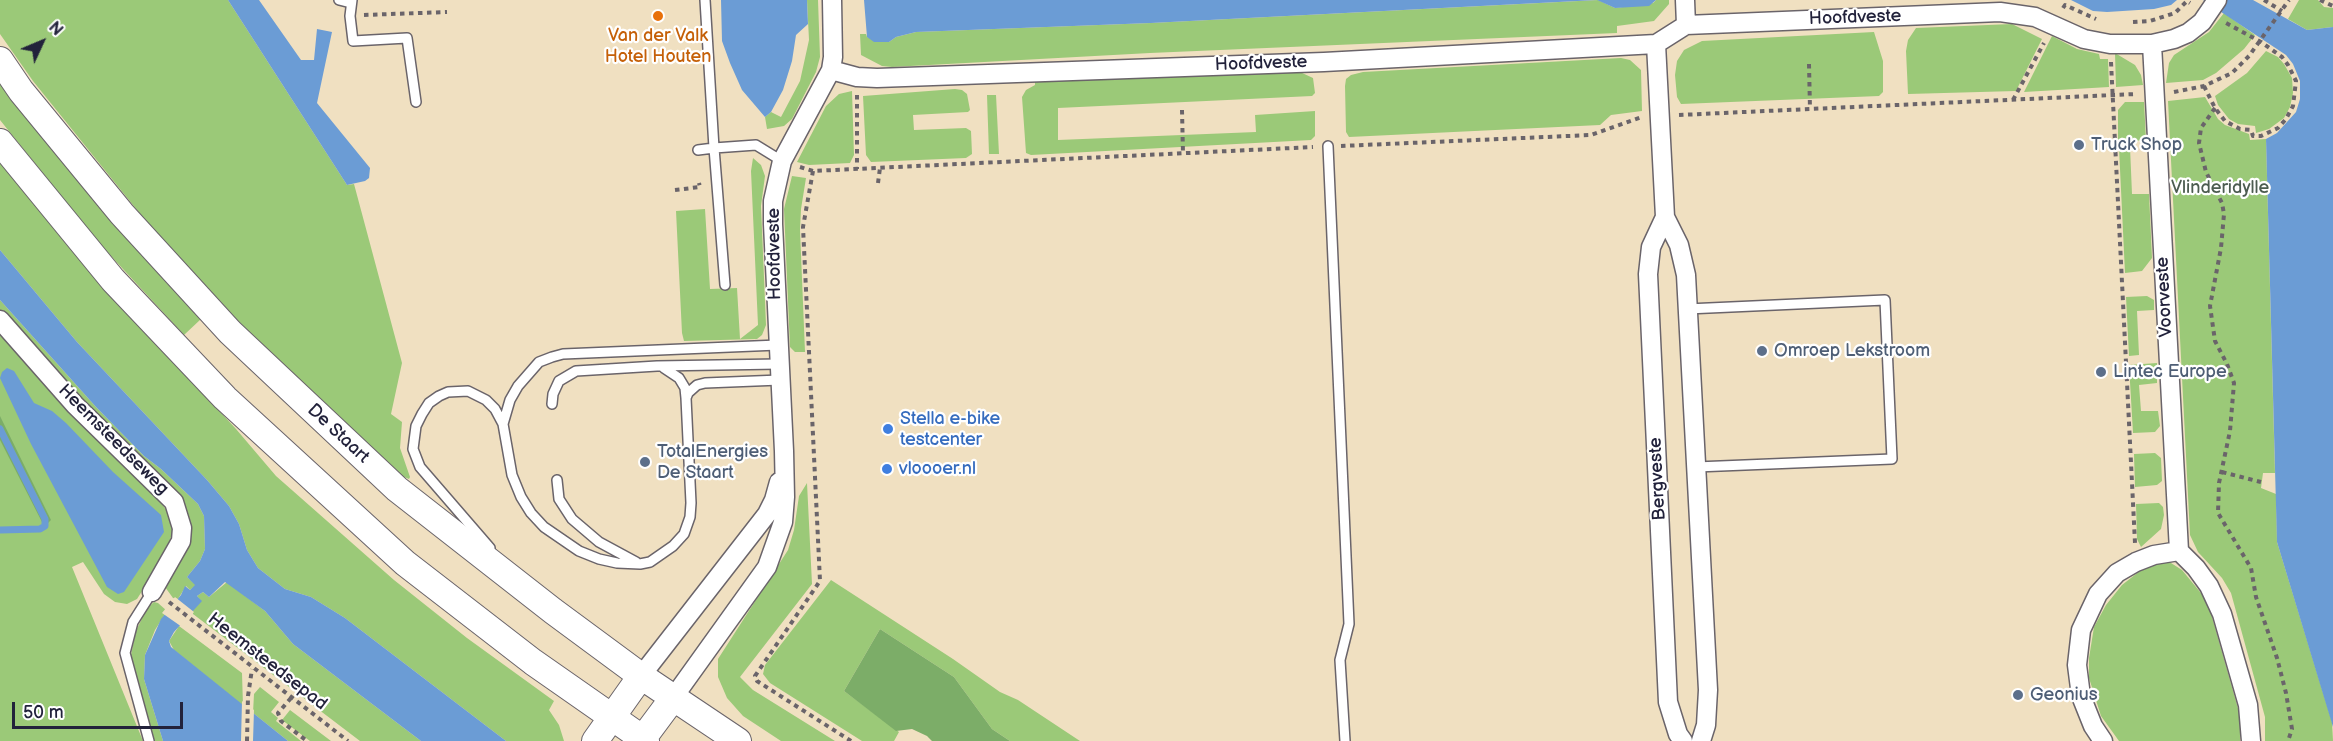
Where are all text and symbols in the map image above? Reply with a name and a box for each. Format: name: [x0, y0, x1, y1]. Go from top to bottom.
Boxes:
street label: Hoofdveste: [1808, 6, 1902, 30]
marker: Van der Valk Hotel Houten: [651, 9, 665, 23]
north arrow: [12, 12, 72, 72]
text: N: [44, 18, 66, 40]
place label: Van der Valk Hotel Houten: [605, 25, 711, 68]
street label: Hoofdveste: [1214, 52, 1308, 76]
place label: Truck Shop: [2091, 134, 2182, 156]
marker: Truck Shop: [2072, 138, 2086, 152]
park label: Vlinderidylle: [2171, 177, 2269, 199]
street label: Hoofdveste: [763, 208, 787, 300]
street label: Voorveste: [2152, 256, 2178, 338]
place label: Omroep Lekstroom: [1774, 340, 1930, 362]
marker: Omroep Lekstroom: [1755, 344, 1769, 358]
place label: Lintec Europe: [2113, 361, 2227, 383]
marker: Lintec Europe: [2094, 365, 2108, 379]
street label: Heemsteedseweg: [53, 380, 173, 500]
street label: De Staart: [303, 400, 373, 468]
place label: Stella e-bike testcenter: [900, 408, 1000, 450]
marker: Stella e-bike testcenter: [881, 422, 895, 436]
street label: Bergveste: [1645, 437, 1671, 521]
place label: TotalEnergies De Staart: [657, 441, 768, 484]
marker: TotalEnergies De Staart: [638, 455, 652, 469]
place label: vloooer.nl: [899, 458, 976, 480]
marker: vloooer.nl: [880, 462, 894, 476]
street label: Heemsteedsepad: [203, 609, 331, 715]
place label: Geonius: [2030, 684, 2098, 706]
marker: Geonius: [2011, 688, 2025, 702]
scale bar: [15, 690, 186, 728]
text: 50 m: [23, 702, 64, 723]

